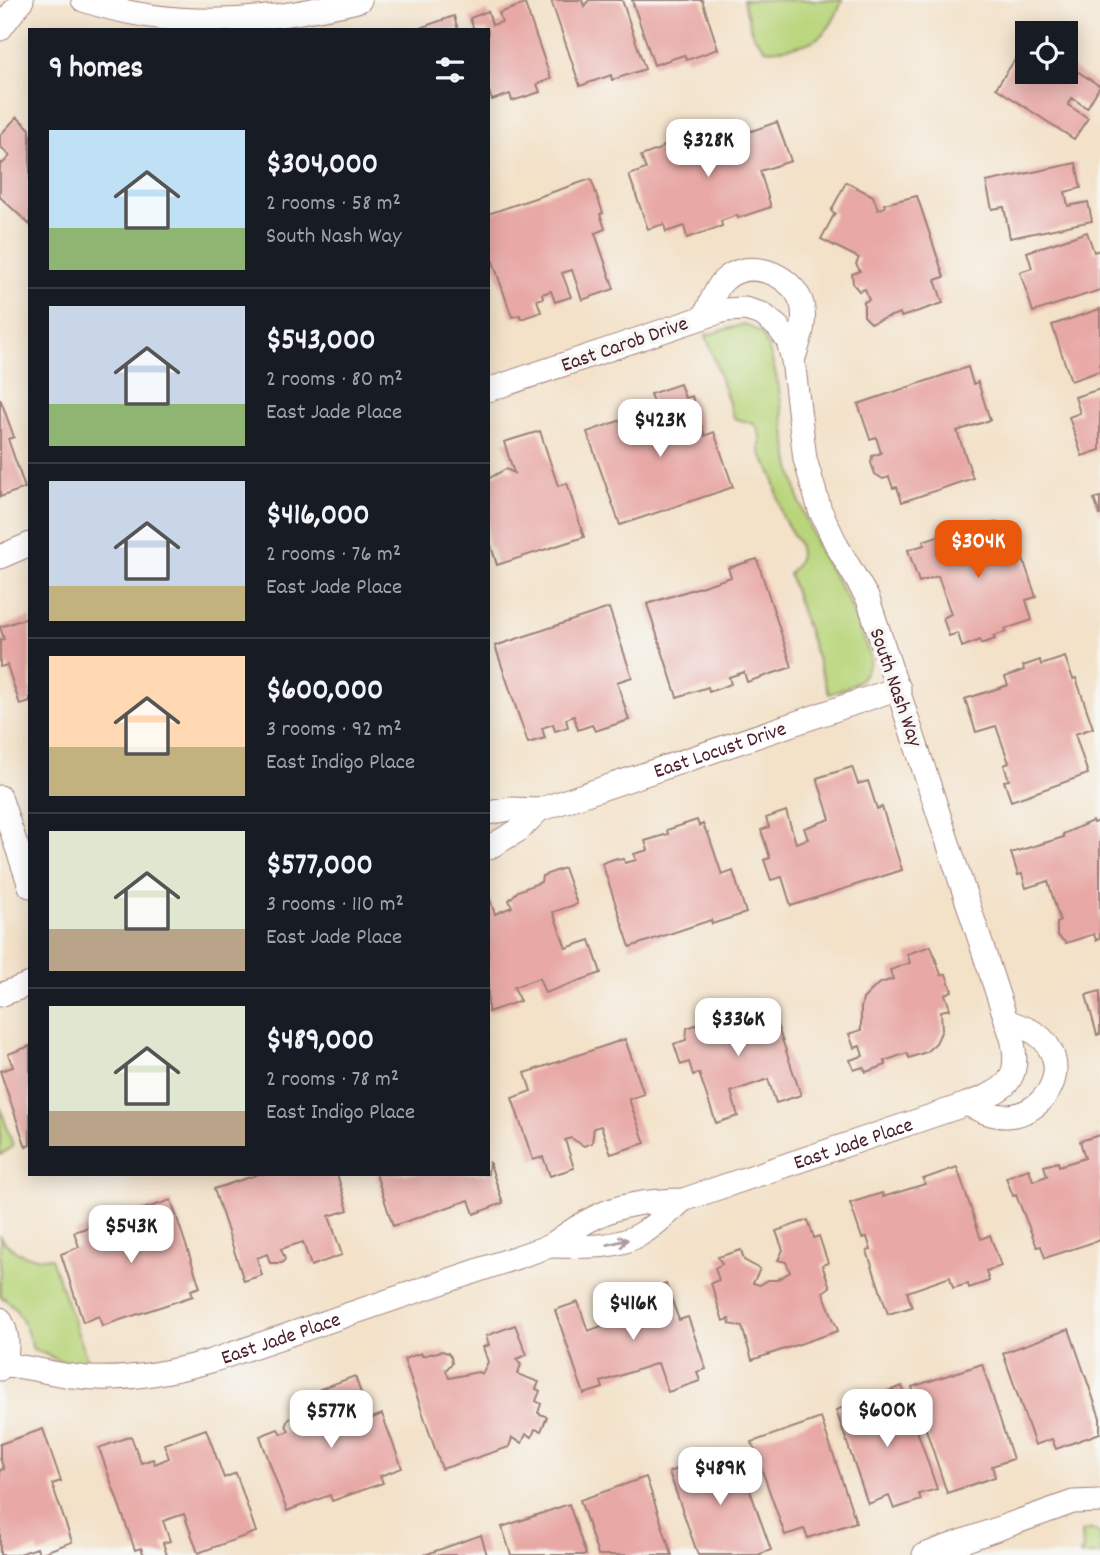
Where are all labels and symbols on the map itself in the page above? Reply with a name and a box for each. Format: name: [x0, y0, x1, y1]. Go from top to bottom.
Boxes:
pin: $328K: [659, 120, 757, 179]
street label: East Carob Drive: [557, 310, 693, 382]
pin: $423K: [611, 400, 709, 459]
pin: $304K: [929, 520, 1027, 580]
street label: South Nash Way: [860, 625, 929, 752]
street label: East Locust Drive: [650, 715, 791, 788]
pin: $336K: [689, 998, 787, 1058]
street label: East Jade Place: [790, 1111, 918, 1180]
pin: $543K: [82, 1206, 180, 1265]
one-way arrow: [606, 1235, 629, 1248]
pin: $416K: [584, 1282, 682, 1342]
street label: East Jade Place: [218, 1306, 345, 1374]
pin: $577K: [282, 1390, 380, 1450]
pin: $600K: [838, 1390, 936, 1449]
pin: $489K: [671, 1448, 769, 1507]

